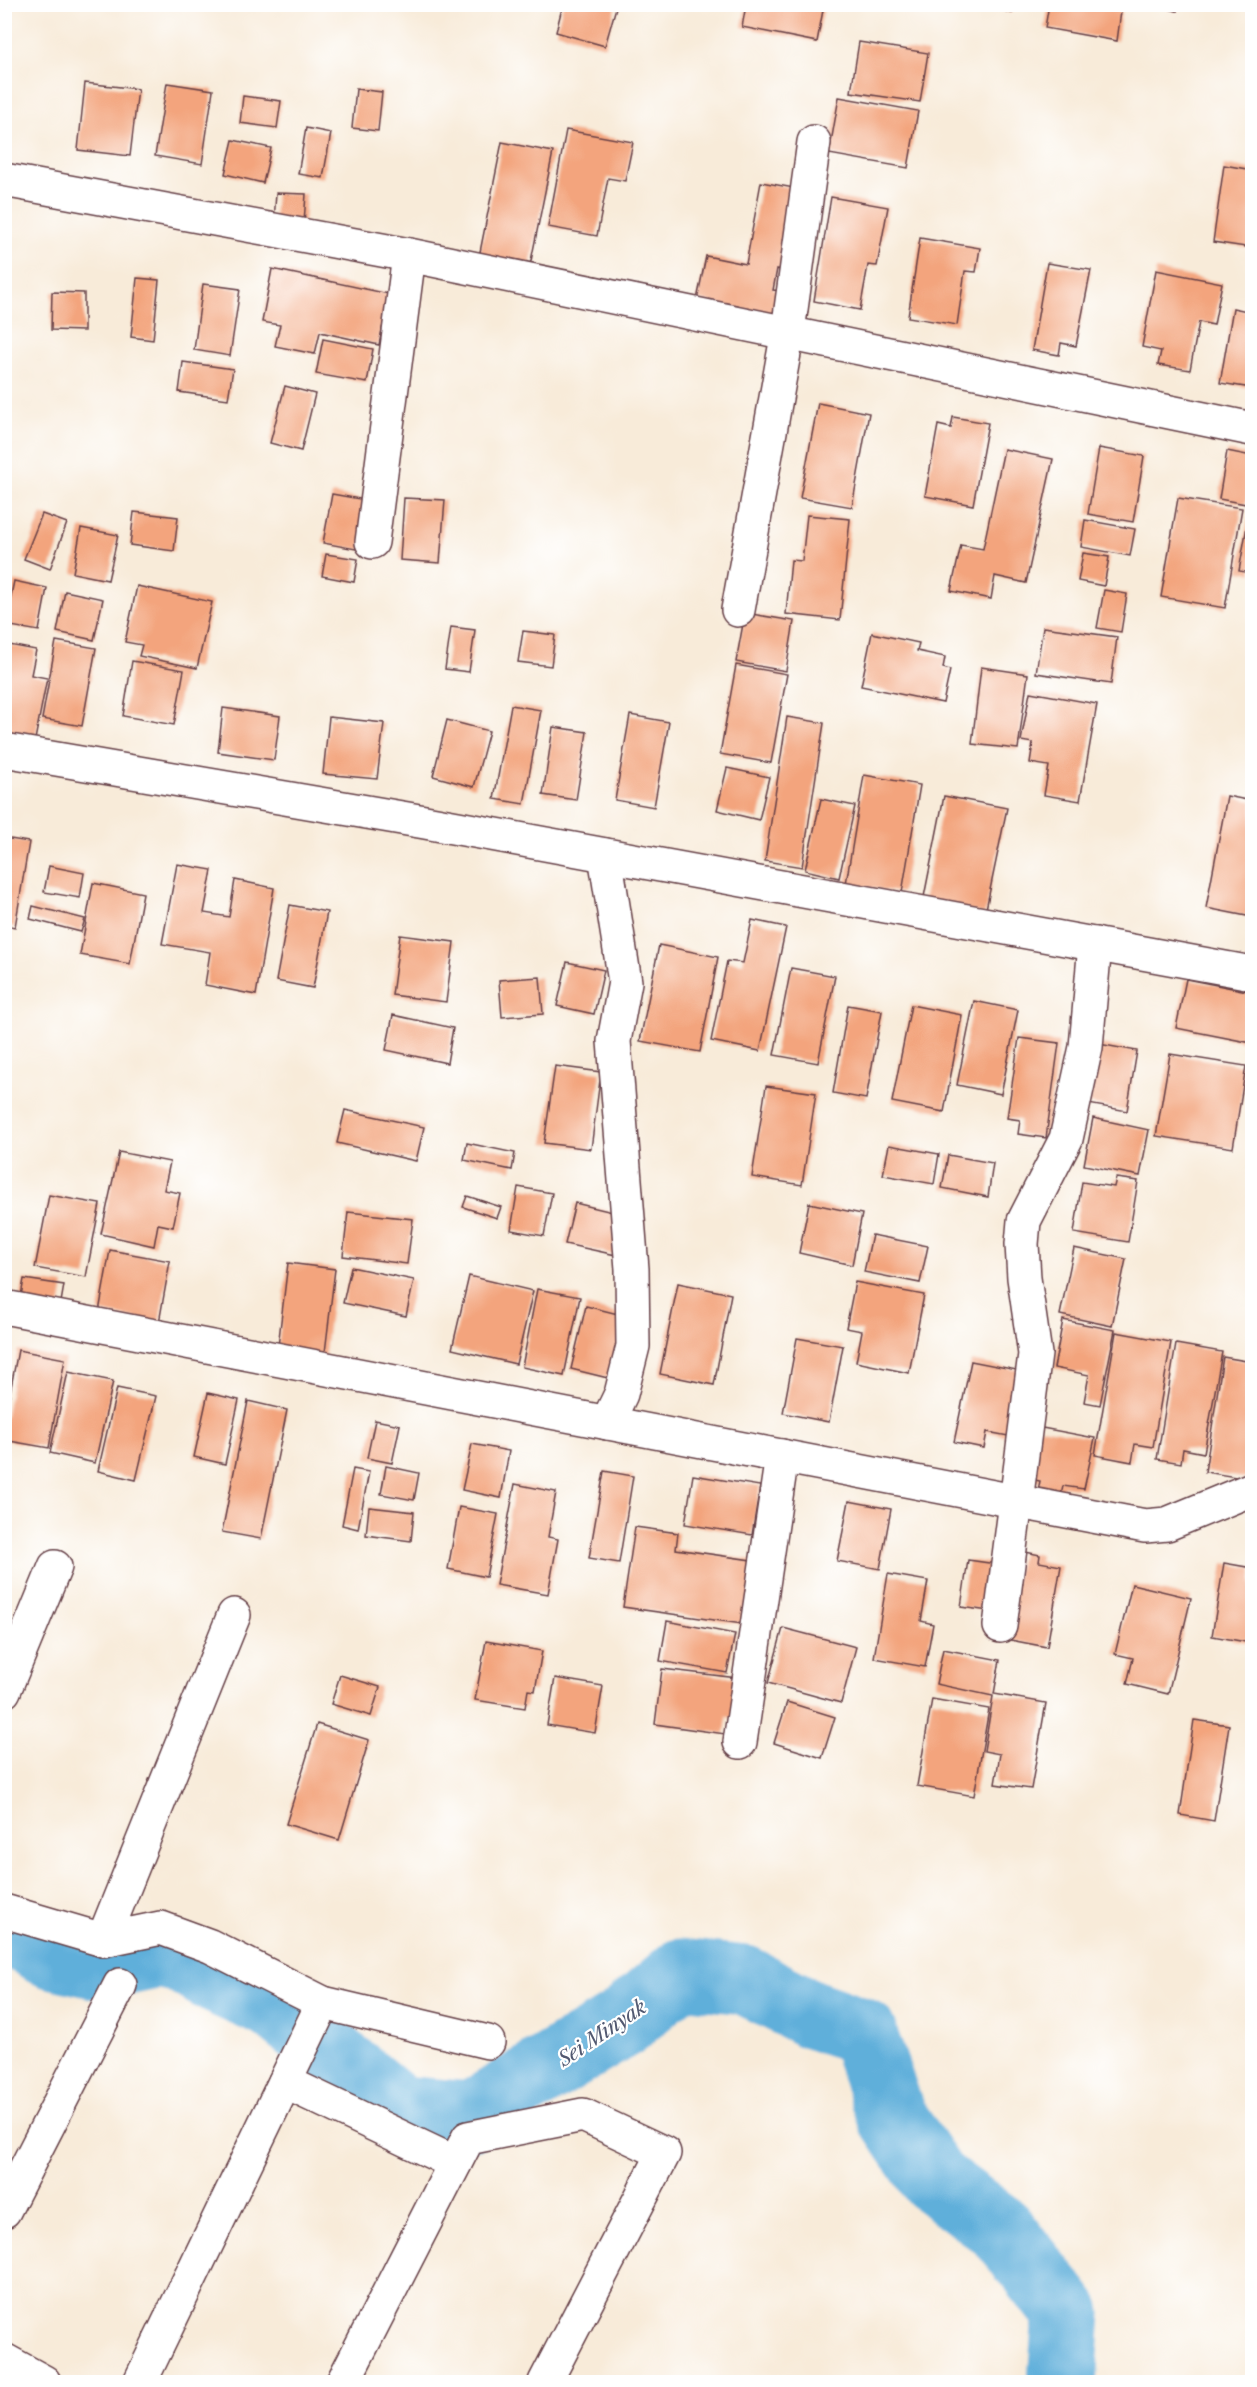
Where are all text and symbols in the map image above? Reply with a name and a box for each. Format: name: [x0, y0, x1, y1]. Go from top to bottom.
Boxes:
water label: Sei Minyak: [553, 1994, 651, 2072]

